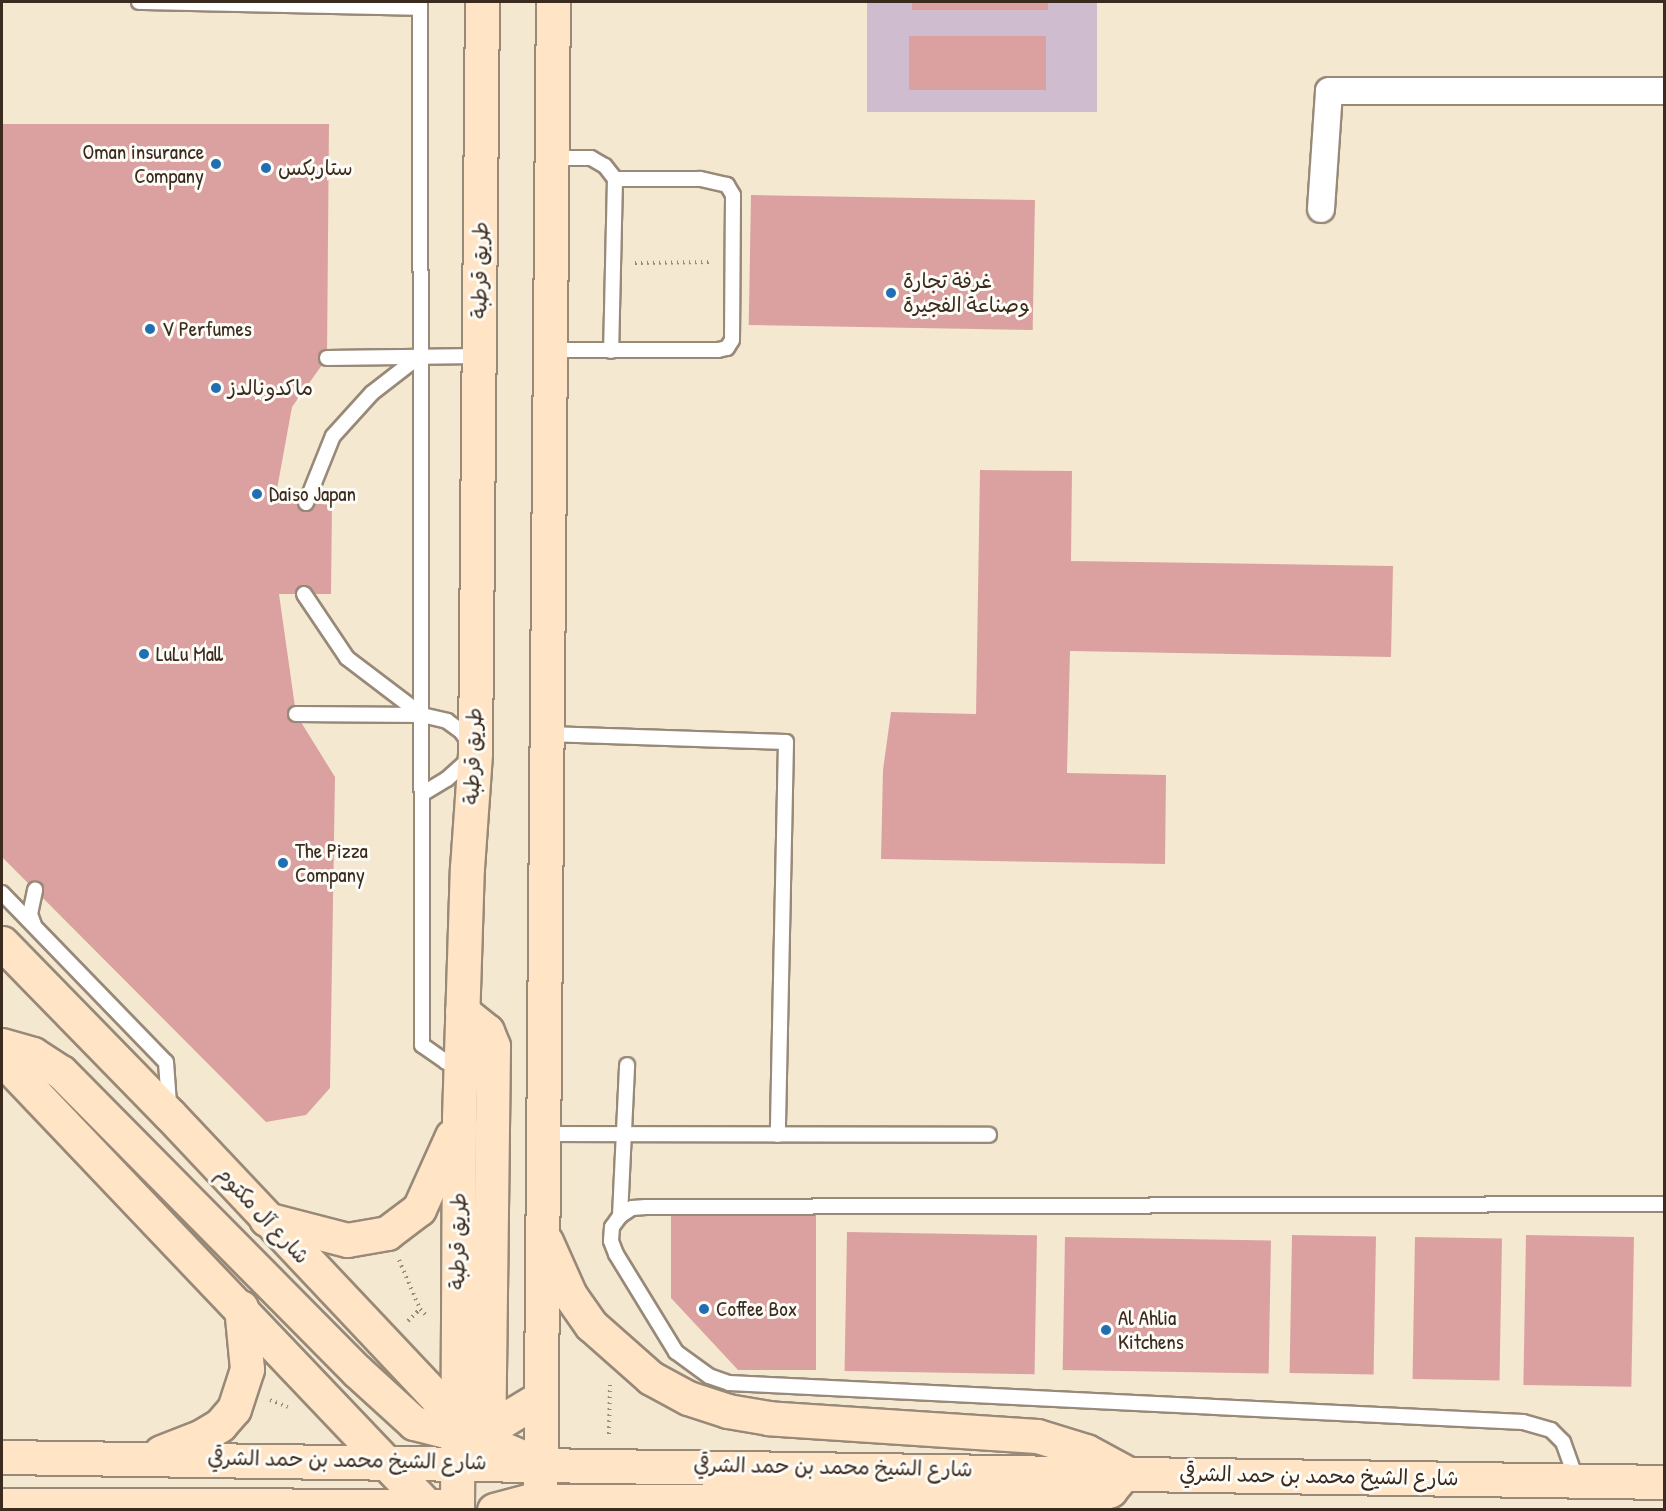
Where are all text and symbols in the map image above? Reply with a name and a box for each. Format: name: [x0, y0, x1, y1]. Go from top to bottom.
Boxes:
place label: Oman insurance Company: [82, 139, 204, 189]
place label: ستاربكس: [278, 155, 353, 181]
marker: Oman insurance Company: [209, 157, 223, 171]
marker: ستاربكس: [259, 161, 273, 175]
street label: طريق قرطبة: [467, 221, 493, 319]
place label: غرفة تجارة وصناعة الفجيرة: [903, 268, 1030, 318]
marker: غرفة تجارة وصناعة الفجيرة: [884, 286, 898, 300]
place label: V Perfumes: [162, 316, 252, 342]
marker: V Perfumes: [143, 322, 157, 336]
place label: ماكدونالدز: [228, 375, 313, 401]
marker: ماكدونالدز: [209, 381, 223, 395]
place label: Daiso Japan: [269, 481, 356, 507]
marker: Daiso Japan: [250, 487, 264, 501]
place label: LuLu Mall: [156, 641, 223, 667]
marker: LuLu Mall: [137, 647, 151, 661]
street label: طريق قرطبة: [459, 707, 487, 805]
place label: The Pizza Company: [295, 838, 368, 888]
marker: The Pizza Company: [276, 856, 290, 870]
street label: شارع آل مكتوم: [211, 1161, 315, 1269]
street label: طريق قرطبة: [445, 1192, 471, 1290]
place label: Coffee Box: [716, 1296, 797, 1322]
marker: Coffee Box: [697, 1302, 711, 1316]
place label: Al Ahlia Kitchens: [1118, 1305, 1184, 1355]
marker: Al Ahlia Kitchens: [1099, 1323, 1113, 1337]
street label: شارع الشيخ محمد بن حمد الشرقي: [207, 1445, 487, 1475]
street label: شارع الشيخ محمد بن حمد الشرقي: [693, 1452, 973, 1482]
street label: شارع الشيخ محمد بن حمد الشرقي: [1179, 1461, 1459, 1491]

